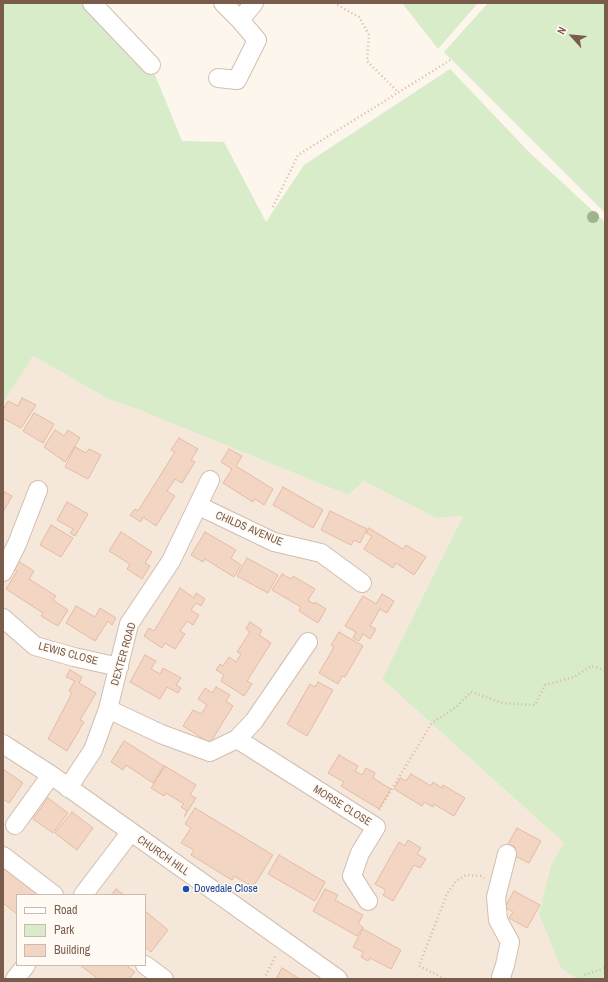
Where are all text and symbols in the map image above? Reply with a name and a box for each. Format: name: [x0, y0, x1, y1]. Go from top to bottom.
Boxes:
north arrow: [552, 16, 592, 56]
text: N: [554, 24, 569, 37]
street label: CHILDS AVENUE: [213, 509, 285, 549]
street label: DEXTER ROAD: [109, 621, 139, 687]
street label: LEWIS CLOSE: [37, 640, 99, 668]
street label: MORSE CLOSE: [310, 783, 374, 829]
street label: CHURCH HILL: [134, 833, 192, 879]
place label: Dovedale Close: [194, 882, 258, 896]
marker: Dovedale Close: [181, 884, 191, 894]
legend: [16, 894, 146, 966]
text: Road: [54, 902, 78, 918]
text: Park: [54, 922, 74, 938]
text: Building: [54, 942, 90, 958]

